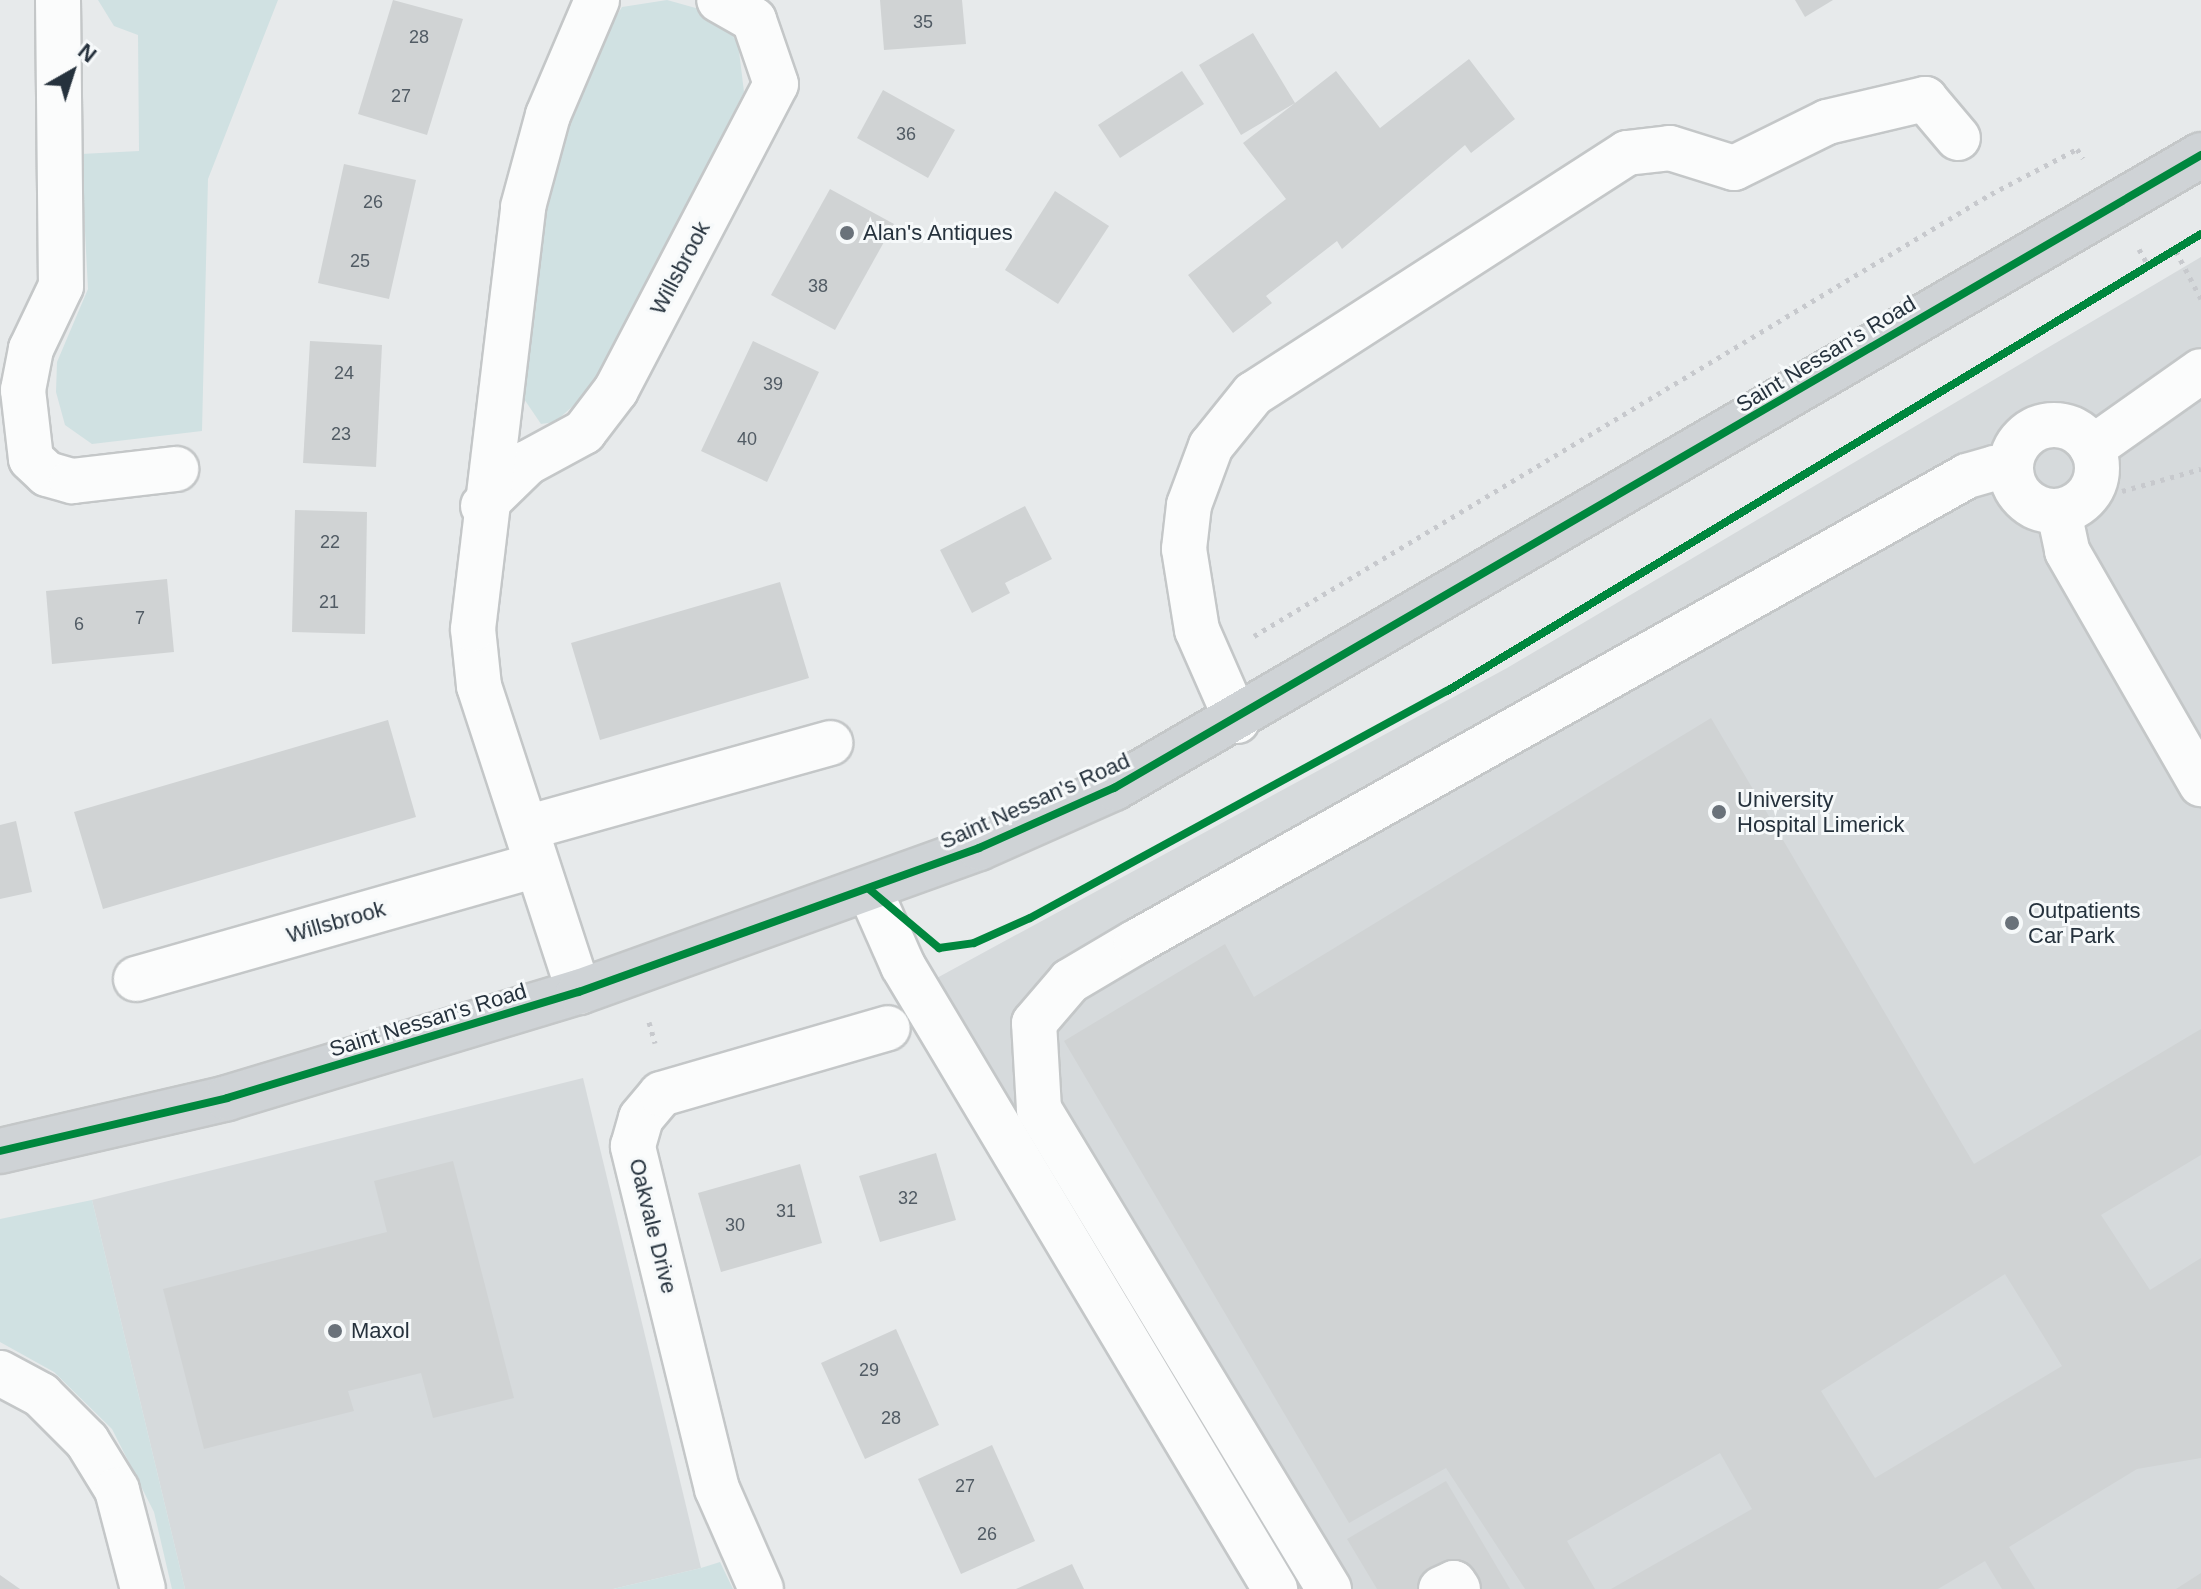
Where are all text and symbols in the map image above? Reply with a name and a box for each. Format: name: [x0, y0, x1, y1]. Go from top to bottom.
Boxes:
house number: 35: [913, 11, 933, 33]
house number: 28: [409, 26, 429, 48]
north arrow: [32, 32, 112, 112]
text: N: [73, 38, 101, 68]
house number: 27: [391, 85, 411, 107]
house number: 36: [896, 123, 916, 145]
house number: 26: [363, 191, 383, 213]
street label: Willsbrook: [645, 217, 715, 319]
place label: Alan's Antiques: [863, 220, 1014, 246]
marker: Alan's Antiques: [838, 224, 856, 242]
house number: 25: [350, 250, 370, 272]
house number: 38: [808, 275, 828, 297]
street label: Saint Nessan's Road: [1731, 290, 1921, 418]
house number: 24: [334, 362, 354, 384]
house number: 39: [763, 373, 783, 395]
house number: 23: [331, 423, 351, 445]
house number: 40: [737, 428, 757, 450]
house number: 22: [320, 531, 340, 553]
house number: 21: [319, 591, 339, 613]
house number: 7: [135, 607, 145, 629]
house number: 6: [74, 613, 84, 635]
street label: Saint Nessan's Road: [936, 747, 1134, 855]
place label: University Hospital Limerick: [1737, 786, 1904, 838]
marker: University Hospital Limerick: [1708, 801, 1730, 823]
street label: Willsbrook: [284, 895, 388, 949]
place label: Outpatients Car Park: [2028, 897, 2141, 948]
marker: Outpatients Car Park: [2003, 914, 2021, 932]
street label: Saint Nessan's Road: [326, 977, 530, 1063]
street label: Oakvale Drive: [623, 1156, 683, 1296]
house number: 32: [898, 1187, 918, 1209]
house number: 31: [776, 1200, 796, 1222]
house number: 30: [725, 1214, 745, 1236]
place label: Maxol: [351, 1318, 410, 1344]
marker: Maxol: [326, 1322, 344, 1340]
house number: 29: [859, 1359, 879, 1381]
house number: 28: [881, 1407, 901, 1429]
house number: 27: [955, 1475, 975, 1497]
house number: 26: [977, 1523, 997, 1545]

